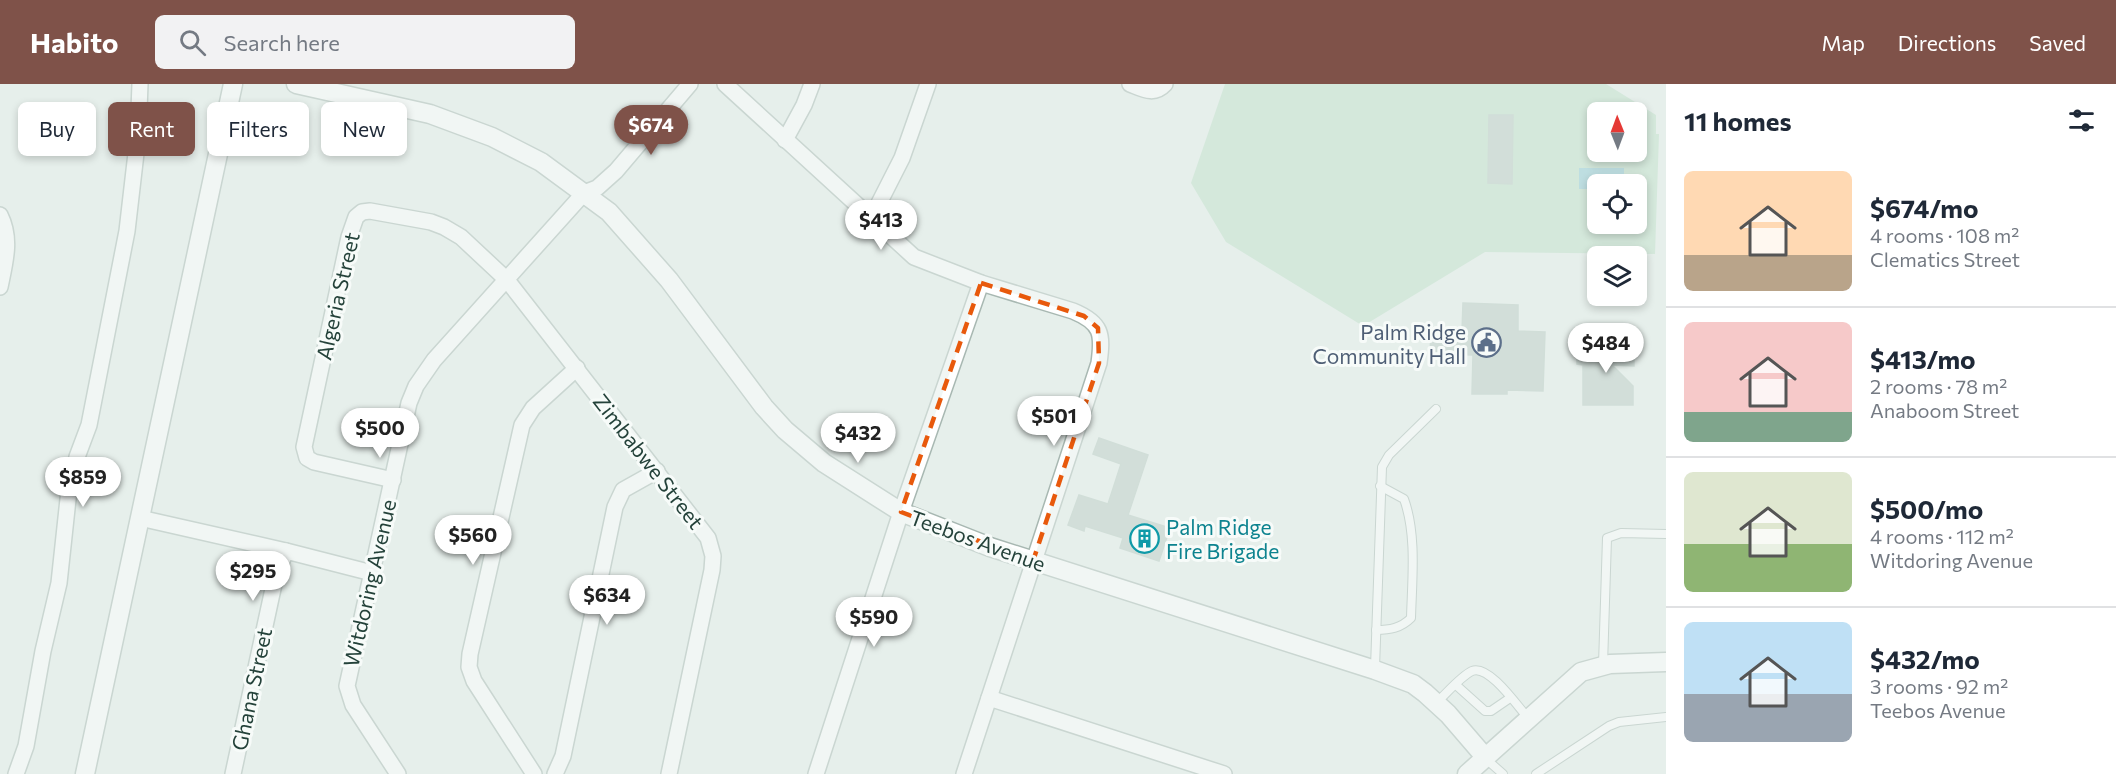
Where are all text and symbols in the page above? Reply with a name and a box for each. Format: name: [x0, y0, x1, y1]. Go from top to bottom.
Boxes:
search box: [155, 15, 575, 69]
text: Habito: [30, 25, 119, 59]
icon: search: [176, 26, 209, 59]
text: Search here: [224, 29, 340, 56]
text: Map: [1822, 30, 1865, 55]
text: Directions: [1898, 30, 1996, 55]
text: Saved: [2029, 30, 2086, 55]
chip: Buy: [18, 102, 96, 156]
chip: Rent: [108, 102, 195, 156]
chip: Filters: [207, 102, 309, 156]
chip: New: [321, 102, 407, 156]
north arrow: [1587, 102, 1647, 162]
map controls: [1587, 102, 1647, 306]
icon: filters: [2065, 104, 2098, 137]
pin: $674: [615, 105, 687, 156]
text: 11 homes: [1684, 105, 1792, 136]
text: $674: [628, 112, 674, 136]
button: locate: [1587, 174, 1647, 234]
text: $674/mo: [1870, 192, 1979, 223]
icon: home: [1732, 195, 1804, 267]
pin: $413: [845, 200, 917, 251]
text: $413: [859, 207, 903, 231]
text: 4 rooms · 108 m²: [1870, 223, 2019, 247]
street label: Algeria Street: [310, 230, 364, 362]
button: layers: [1587, 246, 1647, 306]
text: Clematics Street: [1870, 247, 2020, 271]
place label: Palm Ridge Community Hall: [1312, 319, 1466, 368]
pin: $484: [1570, 323, 1642, 374]
public building icon: Palm Ridge Community Hall: [1471, 327, 1503, 359]
text: $484: [1582, 330, 1630, 354]
text: $413/mo: [1870, 343, 1976, 374]
icon: home: [1732, 346, 1804, 418]
text: 2 rooms · 78 m²: [1870, 374, 2007, 398]
street label: Zimbabwe Street: [589, 389, 709, 533]
pin: $501: [1018, 396, 1090, 447]
text: Anaboom Street: [1870, 398, 2019, 422]
text: $501: [1031, 403, 1077, 427]
pin: $500: [344, 408, 416, 459]
pin: $432: [822, 413, 894, 464]
text: $500: [355, 415, 405, 439]
text: $432: [835, 420, 881, 444]
pin: $859: [47, 457, 119, 508]
text: $859: [59, 464, 107, 488]
text: $500/mo: [1870, 493, 1983, 524]
icon: home: [1732, 496, 1804, 568]
street label: Witdoring Avenue: [338, 497, 400, 669]
street label: Teebos Avenue: [907, 504, 1049, 576]
place label: Palm Ridge Fire Brigade: [1166, 514, 1279, 563]
pin: $560: [437, 515, 509, 566]
text: $560: [449, 522, 497, 546]
building icon: Palm Ridge Fire Brigade: [1129, 522, 1161, 554]
text: 4 rooms · 112 m²: [1870, 524, 2014, 548]
text: Witdoring Avenue: [1870, 548, 2033, 572]
pin: $295: [217, 551, 289, 602]
text: $295: [230, 558, 276, 582]
pin: $634: [571, 575, 643, 626]
text: $634: [583, 582, 631, 606]
pin: $590: [838, 597, 910, 648]
text: $590: [850, 604, 898, 628]
street label: Ghana Street: [226, 625, 276, 753]
text: $432/mo: [1870, 643, 1980, 674]
icon: home: [1732, 646, 1804, 718]
text: 3 rooms · 92 m²: [1870, 674, 2008, 698]
text: Teebos Avenue: [1870, 698, 2006, 722]

